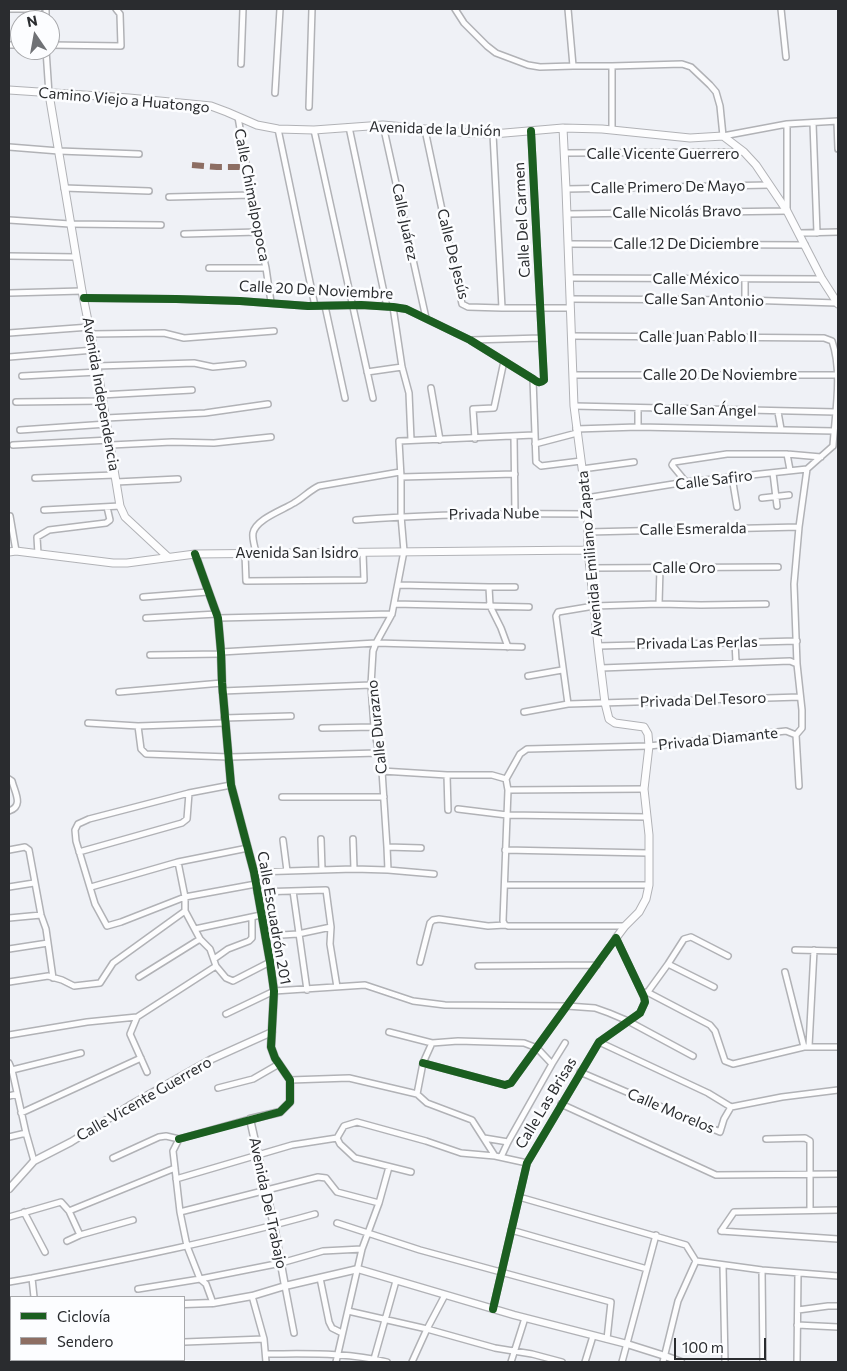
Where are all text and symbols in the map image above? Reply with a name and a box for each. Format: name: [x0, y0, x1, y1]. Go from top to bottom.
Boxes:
north arrow: [10, 10, 60, 60]
text: N: [25, 11, 39, 30]
street label: Camino Viejo a Huatongo: [38, 84, 210, 116]
street label: Avenida de la Unión: [369, 118, 501, 140]
street label: Calle Chimalpopoca: [230, 127, 274, 263]
street label: Calle Vicente Guerrero: [586, 145, 740, 163]
street label: Calle Del Carmen: [510, 162, 534, 278]
street label: Calle Primero De Mayo: [591, 177, 745, 197]
street label: Calle Juárez: [388, 182, 422, 262]
street label: Calle Nicolás Bravo: [612, 202, 742, 222]
street label: Calle De Jesús: [433, 207, 473, 301]
street label: Calle 12 De Diciembre: [613, 235, 759, 253]
street label: Calle México: [653, 270, 739, 288]
street label: Calle 20 De Noviembre: [238, 277, 394, 303]
street label: Calle San Antonio: [644, 290, 764, 310]
street label: Avenida Independencia: [79, 316, 123, 472]
street label: Calle Juan Pablo II: [639, 328, 757, 346]
street label: Calle 20 De Noviembre: [643, 366, 797, 384]
street label: Calle San Ángel: [653, 400, 757, 420]
street label: Calle Safiro: [674, 466, 754, 494]
street label: Avenida Emiliano Zapata: [574, 470, 606, 638]
street label: Privada Nube: [449, 504, 539, 524]
street label: Calle Esmeralda: [639, 519, 747, 539]
street label: Avenida San Isidro: [235, 544, 359, 562]
street label: Calle Oro: [652, 559, 716, 577]
street label: Privada Las Perlas: [636, 633, 758, 653]
street label: Calle Durazno: [363, 679, 391, 775]
street label: Privada Del Tesoro: [639, 689, 767, 711]
street label: Privada Diamante: [657, 724, 779, 754]
street label: Calle Escuadrón 201: [253, 850, 295, 986]
street label: Calle Vicente Guerrero: [73, 1053, 215, 1145]
street label: Calle Las Brisas: [512, 1054, 580, 1152]
street label: Calle Morelos: [625, 1085, 717, 1137]
street label: Avenida Del Trabajo: [245, 1136, 291, 1270]
legend: [10, 1296, 185, 1361]
text: Ciclovía: [57, 1307, 110, 1325]
scale bar: [677, 1328, 770, 1360]
text: Sendero: [57, 1332, 114, 1350]
text: 100 m: [682, 1338, 724, 1356]

